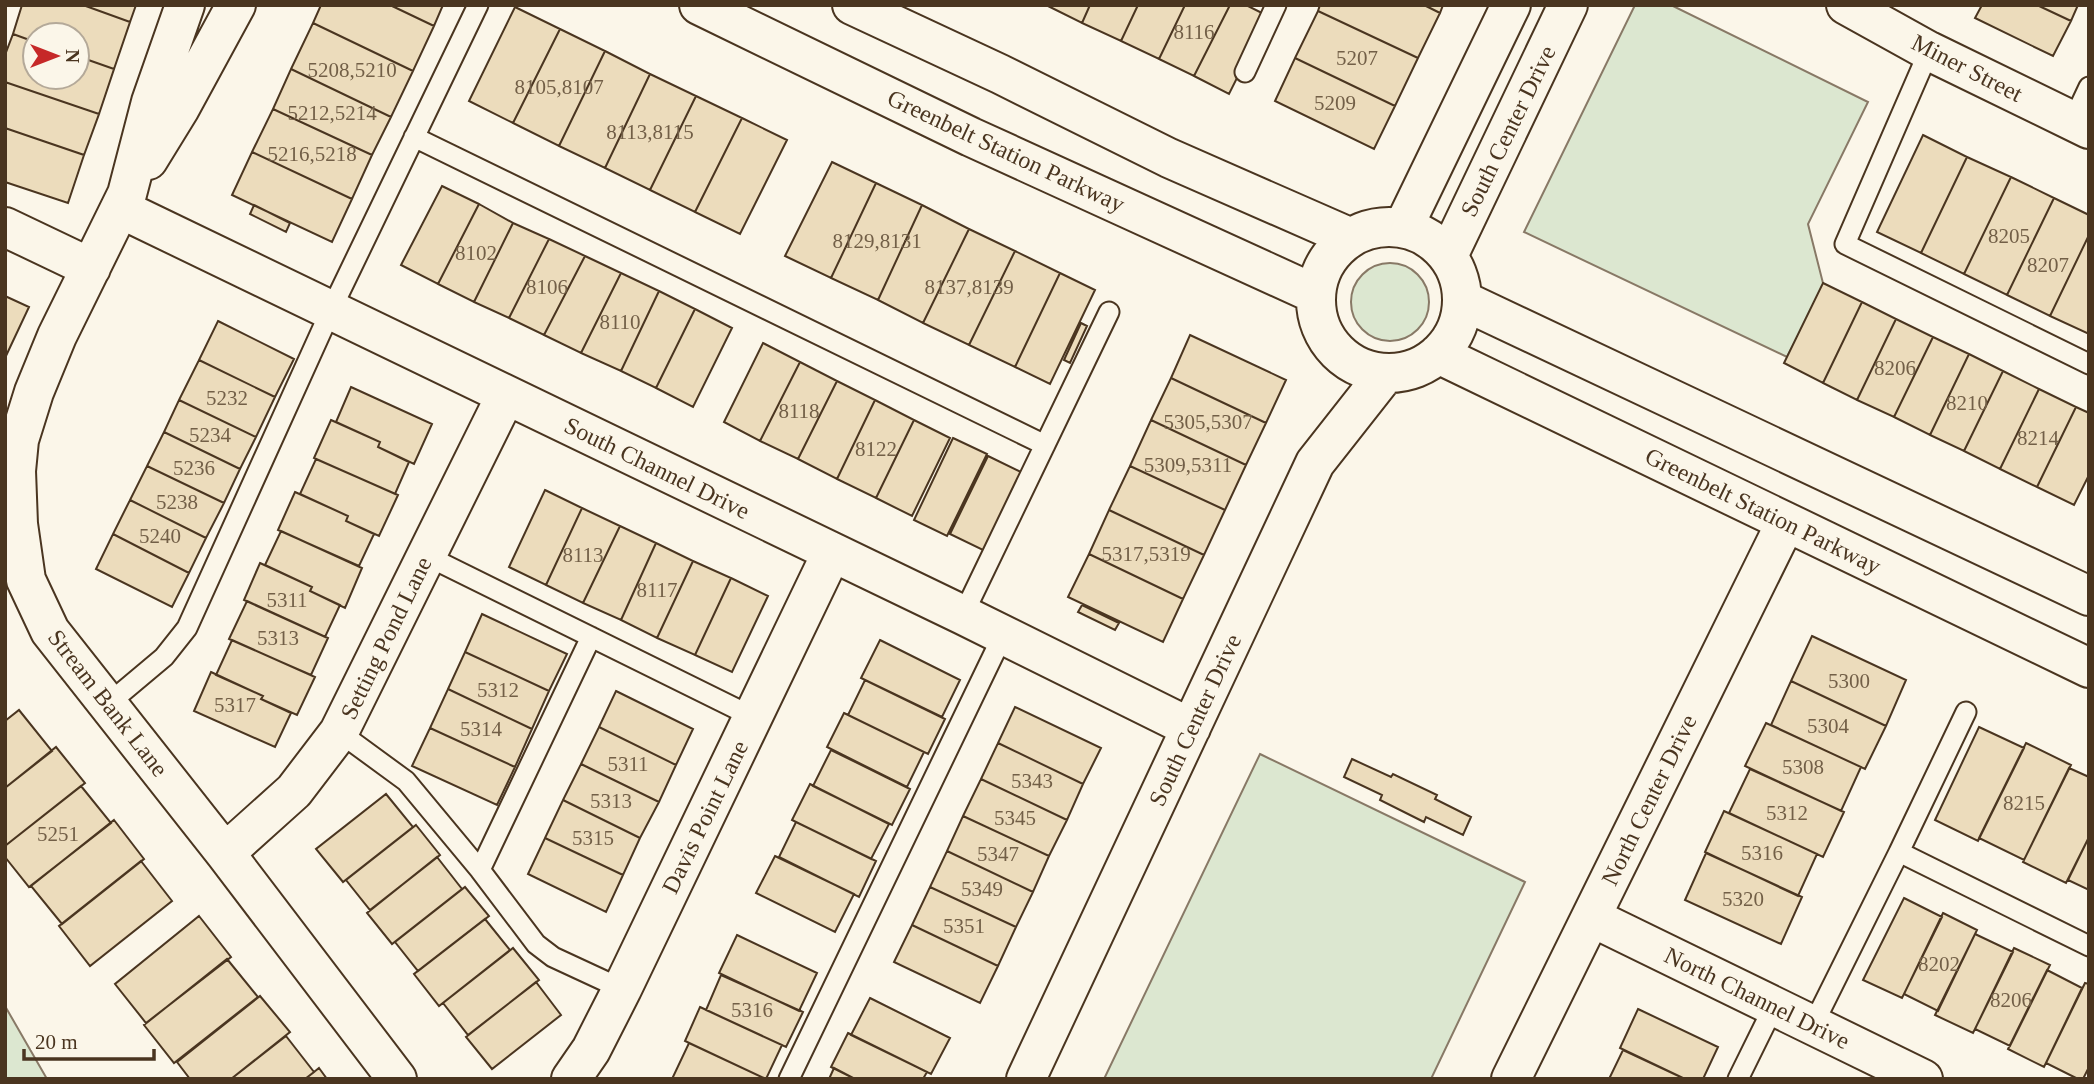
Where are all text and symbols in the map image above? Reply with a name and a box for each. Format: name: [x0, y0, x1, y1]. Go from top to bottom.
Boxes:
house number: 8116: [1173, 20, 1215, 44]
north arrow: [21, 21, 91, 91]
street label: Miner Street: [1907, 29, 2027, 107]
street label: South Center Drive: [1455, 41, 1561, 221]
house number: 5207: [1336, 46, 1378, 70]
text: N: [62, 49, 83, 63]
house number: 5208,5210: [307, 58, 397, 82]
house number: 8105,8107: [514, 75, 604, 99]
street label: Greenbelt Station Parkway: [883, 85, 1129, 217]
house number: 5209: [1314, 91, 1356, 115]
house number: 5212,5214: [287, 101, 377, 125]
house number: 8113,8115: [606, 120, 694, 144]
house number: 5216,5218: [267, 142, 357, 166]
house number: 8205: [1988, 224, 2030, 248]
house number: 8129,8131: [832, 229, 922, 253]
house number: 8102: [455, 241, 497, 265]
house number: 8207: [2027, 253, 2069, 277]
house number: 8106: [526, 275, 568, 299]
house number: 8137,8139: [924, 275, 1014, 299]
house number: 8110: [599, 310, 641, 334]
house number: 8206: [1874, 356, 1916, 380]
house number: 5232: [206, 386, 248, 410]
house number: 8210: [1946, 391, 1988, 415]
house number: 8118: [778, 399, 820, 423]
house number: 5305,5307: [1163, 410, 1253, 434]
street label: South Channel Drive: [560, 412, 754, 524]
house number: 5234: [189, 423, 232, 447]
house number: 8214: [2017, 426, 2060, 450]
house number: 8122: [855, 437, 897, 461]
street label: Greenbelt Station Parkway: [1641, 443, 1885, 579]
house number: 5309,5311: [1144, 453, 1232, 477]
house number: 5236: [173, 456, 215, 480]
house number: 5238: [156, 490, 198, 514]
house number: 5240: [139, 524, 181, 548]
house number: 5317,5319: [1101, 542, 1191, 566]
house number: 8113: [562, 543, 604, 567]
street label: Setting Pond Lane: [335, 553, 437, 723]
house number: 8117: [636, 578, 678, 602]
house number: 5311: [266, 588, 308, 612]
street label: Stream Bank Lane: [43, 625, 173, 781]
house number: 5313: [257, 626, 299, 650]
street label: South Center Drive: [1144, 630, 1246, 810]
house number: 5300: [1828, 669, 1870, 693]
house number: 5312: [477, 678, 519, 702]
house number: 5317: [214, 693, 256, 717]
street label: North Center Drive: [1596, 710, 1702, 890]
house number: 5304: [1807, 714, 1850, 738]
house number: 5314: [460, 717, 503, 741]
street label: Davis Point Lane: [657, 736, 753, 898]
house number: 5311: [607, 752, 649, 776]
house number: 5308: [1782, 755, 1824, 779]
house number: 5343: [1011, 769, 1053, 793]
house number: 5313: [590, 789, 632, 813]
house number: 8215: [2003, 791, 2045, 815]
house number: 5312: [1766, 801, 1808, 825]
house number: 5345: [994, 806, 1036, 830]
house number: 5251: [37, 822, 79, 846]
house number: 5315: [572, 826, 614, 850]
house number: 5316: [1741, 841, 1783, 865]
house number: 5347: [977, 842, 1019, 866]
house number: 5349: [961, 877, 1003, 901]
house number: 5320: [1722, 887, 1764, 911]
house number: 5351: [943, 914, 985, 938]
street label: North Channel Drive: [1660, 942, 1854, 1054]
house number: 8202: [1918, 952, 1960, 976]
house number: 8206: [1990, 988, 2032, 1012]
house number: 5316: [731, 998, 773, 1022]
scale bar: [24, 1018, 154, 1062]
text: 20 m: [35, 1030, 78, 1054]

